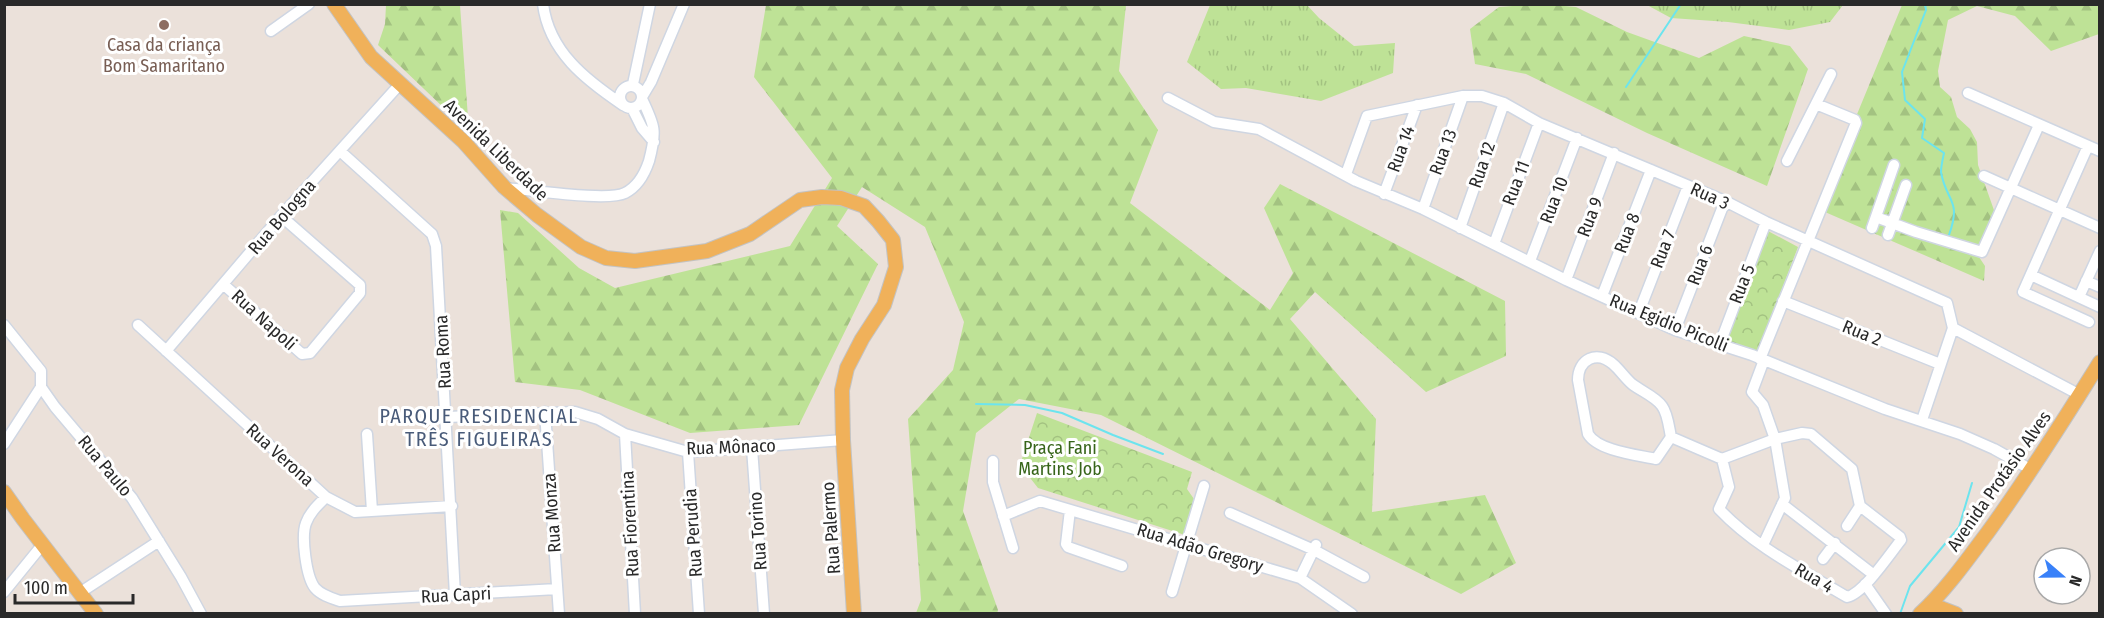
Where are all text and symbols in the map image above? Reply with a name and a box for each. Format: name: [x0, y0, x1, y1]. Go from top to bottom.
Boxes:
marker: Casa da criança Bom Samaritano: [157, 18, 171, 32]
place label: Casa da criança Bom Samaritano: [103, 34, 225, 77]
street label: Avenida Liberdade: [439, 95, 553, 205]
street label: Rua 14: [1382, 122, 1420, 175]
street label: Rua 13: [1425, 126, 1461, 178]
street label: Rua 12: [1464, 139, 1500, 191]
street label: Rua 11: [1497, 158, 1535, 208]
street label: Rua 10: [1535, 173, 1573, 227]
street label: Rua Bologna: [243, 175, 321, 259]
street label: Rua 3: [1687, 178, 1733, 214]
street label: Rua 9: [1572, 194, 1608, 240]
street label: Rua 8: [1609, 210, 1645, 256]
street label: Rua 7: [1646, 227, 1680, 271]
street label: Rua 6: [1682, 242, 1718, 288]
street label: Rua 5: [1724, 261, 1760, 307]
street label: Rua Napoli: [227, 285, 301, 355]
street label: Rua Egidio Picolli: [1606, 289, 1732, 357]
street label: Rua Roma: [430, 314, 456, 390]
street label: Rua 2: [1839, 315, 1885, 351]
district label: PARQUE RESIDENCIAL TRÊS FIGUEIRAS: [379, 404, 579, 451]
street label: Avenida Protásio Alves: [1942, 406, 2056, 555]
street label: Rua Verona: [242, 419, 318, 491]
street label: Rua Paulo: [73, 431, 137, 501]
street label: Rua Mônaco: [686, 434, 776, 460]
park label: Praça Fani Martins Job: [1018, 437, 1102, 480]
street label: Rua Fiorentina: [616, 470, 644, 578]
street label: Rua Monza: [538, 472, 566, 554]
street label: Rua Palermo: [817, 481, 845, 575]
street label: Rua Perudia: [679, 488, 707, 578]
street label: Rua Torino: [744, 491, 772, 571]
street label: Rua Adão Gregory: [1134, 518, 1266, 578]
north arrow: [2032, 546, 2092, 606]
street label: Rua 4: [1791, 558, 1837, 598]
scale bar: [15, 567, 134, 605]
text: N: [2065, 573, 2086, 589]
text: 100 m: [24, 577, 68, 599]
street label: Rua Capri: [420, 582, 492, 608]

